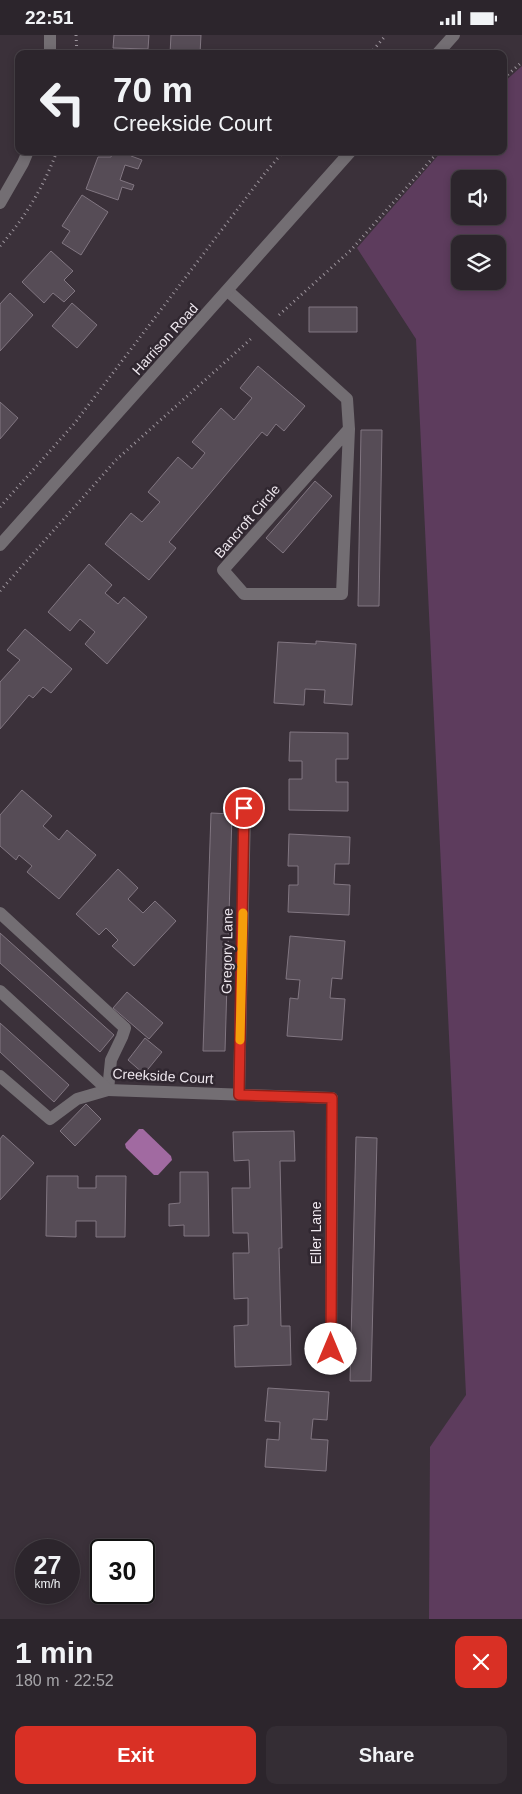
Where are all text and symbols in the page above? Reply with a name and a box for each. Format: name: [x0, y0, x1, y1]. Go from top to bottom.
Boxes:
text: 22:51: [25, 7, 74, 28]
icon: left: [30, 70, 95, 135]
text: 70 m: [113, 70, 193, 109]
text: Creekside Court: [113, 111, 272, 136]
map controls: [451, 170, 506, 290]
button: sound: [451, 170, 506, 225]
button: layers: [451, 235, 506, 290]
street label: Harrison Road: [129, 300, 201, 378]
street label: Bancroft Circle: [211, 481, 283, 561]
pin: [223, 787, 265, 829]
icon: arrive: [230, 794, 258, 822]
street label: Gregory Lane: [218, 908, 236, 994]
street label: Creekside Court: [112, 1065, 214, 1087]
street label: Eller Lane: [308, 1201, 324, 1265]
position arrow: [304, 1322, 356, 1374]
speed limit sign: 30: [90, 1539, 155, 1604]
text: 27: [34, 1551, 61, 1579]
text: km/h: [34, 1577, 61, 1591]
text: 1 min: [15, 1636, 93, 1669]
button: close: [455, 1636, 507, 1688]
text: 180 m · 22:52: [15, 1672, 114, 1689]
button: Exit: [15, 1726, 256, 1784]
button: Share: [266, 1726, 507, 1784]

